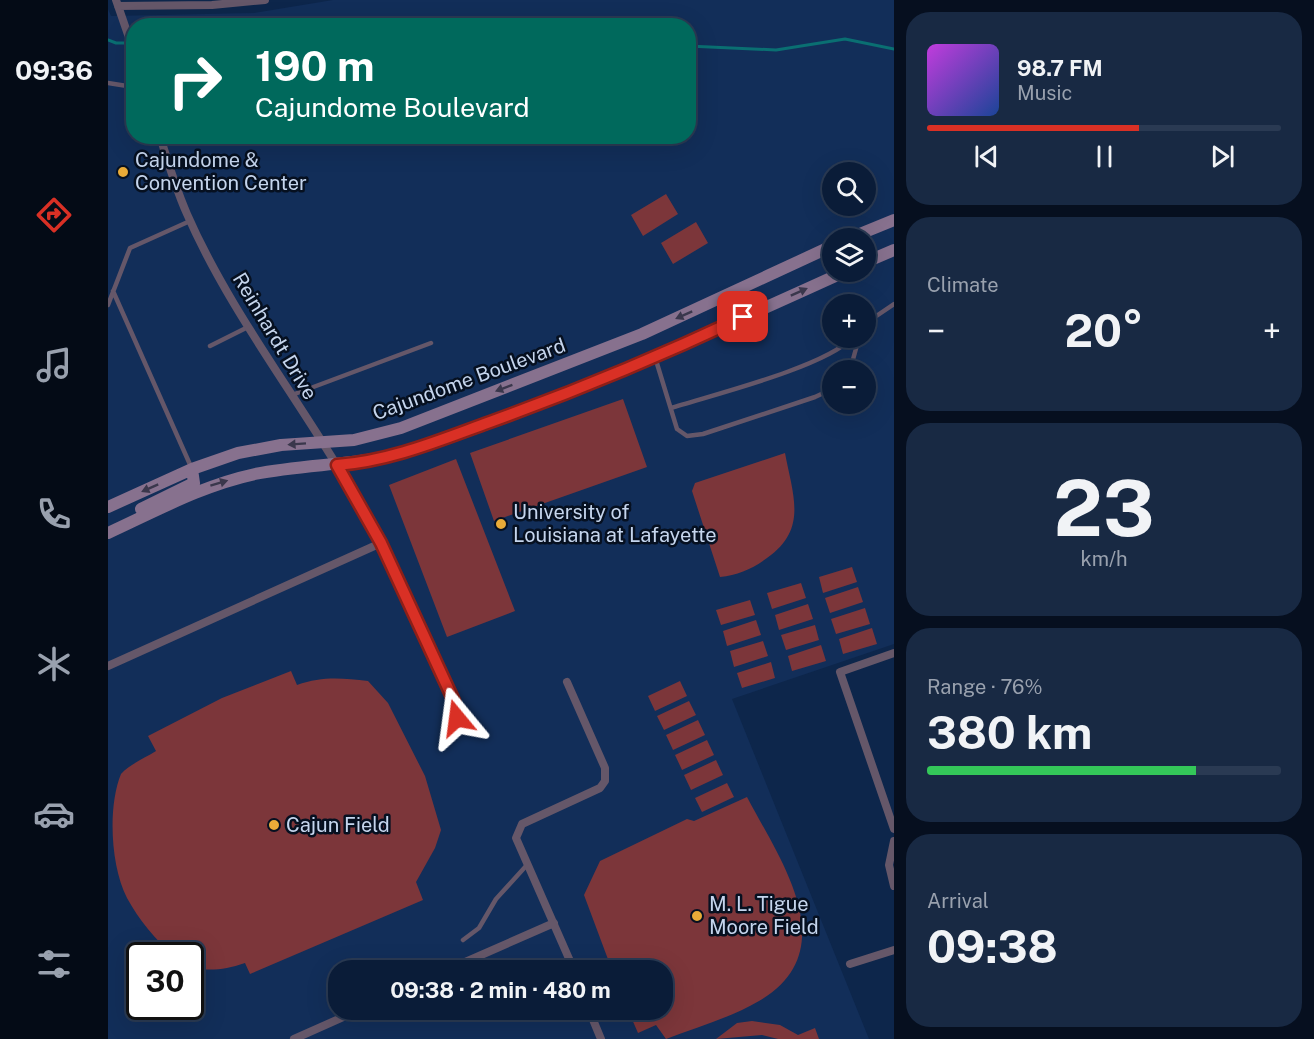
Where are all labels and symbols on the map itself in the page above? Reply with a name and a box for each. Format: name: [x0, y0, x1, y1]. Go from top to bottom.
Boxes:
place label: Cajundome & Convention Center: [135, 148, 307, 195]
marker: Cajundome & Convention Center: [116, 165, 130, 179]
street label: Reinhardt Drive: [228, 268, 322, 404]
one-way arrow: [790, 287, 807, 296]
pin: [717, 291, 768, 342]
one-way arrow: [676, 311, 693, 320]
street label: Cajundome Boulevard: [369, 333, 569, 425]
one-way arrow: [494, 383, 512, 393]
one-way arrow: [287, 440, 306, 449]
one-way arrow: [210, 478, 228, 488]
one-way arrow: [141, 484, 159, 493]
place label: University of Louisiana at Lafayette: [513, 500, 717, 547]
marker: University of Louisiana at Lafayette: [494, 517, 508, 531]
position arrow: [425, 686, 489, 750]
place label: Cajun Field: [286, 813, 390, 837]
marker: Cajun Field: [267, 818, 281, 832]
place label: M. L. Tigue Moore Field: [709, 892, 819, 939]
marker: M. L. Tigue Moore Field: [690, 909, 704, 923]
speed limit sign: 30: [126, 942, 204, 1020]

